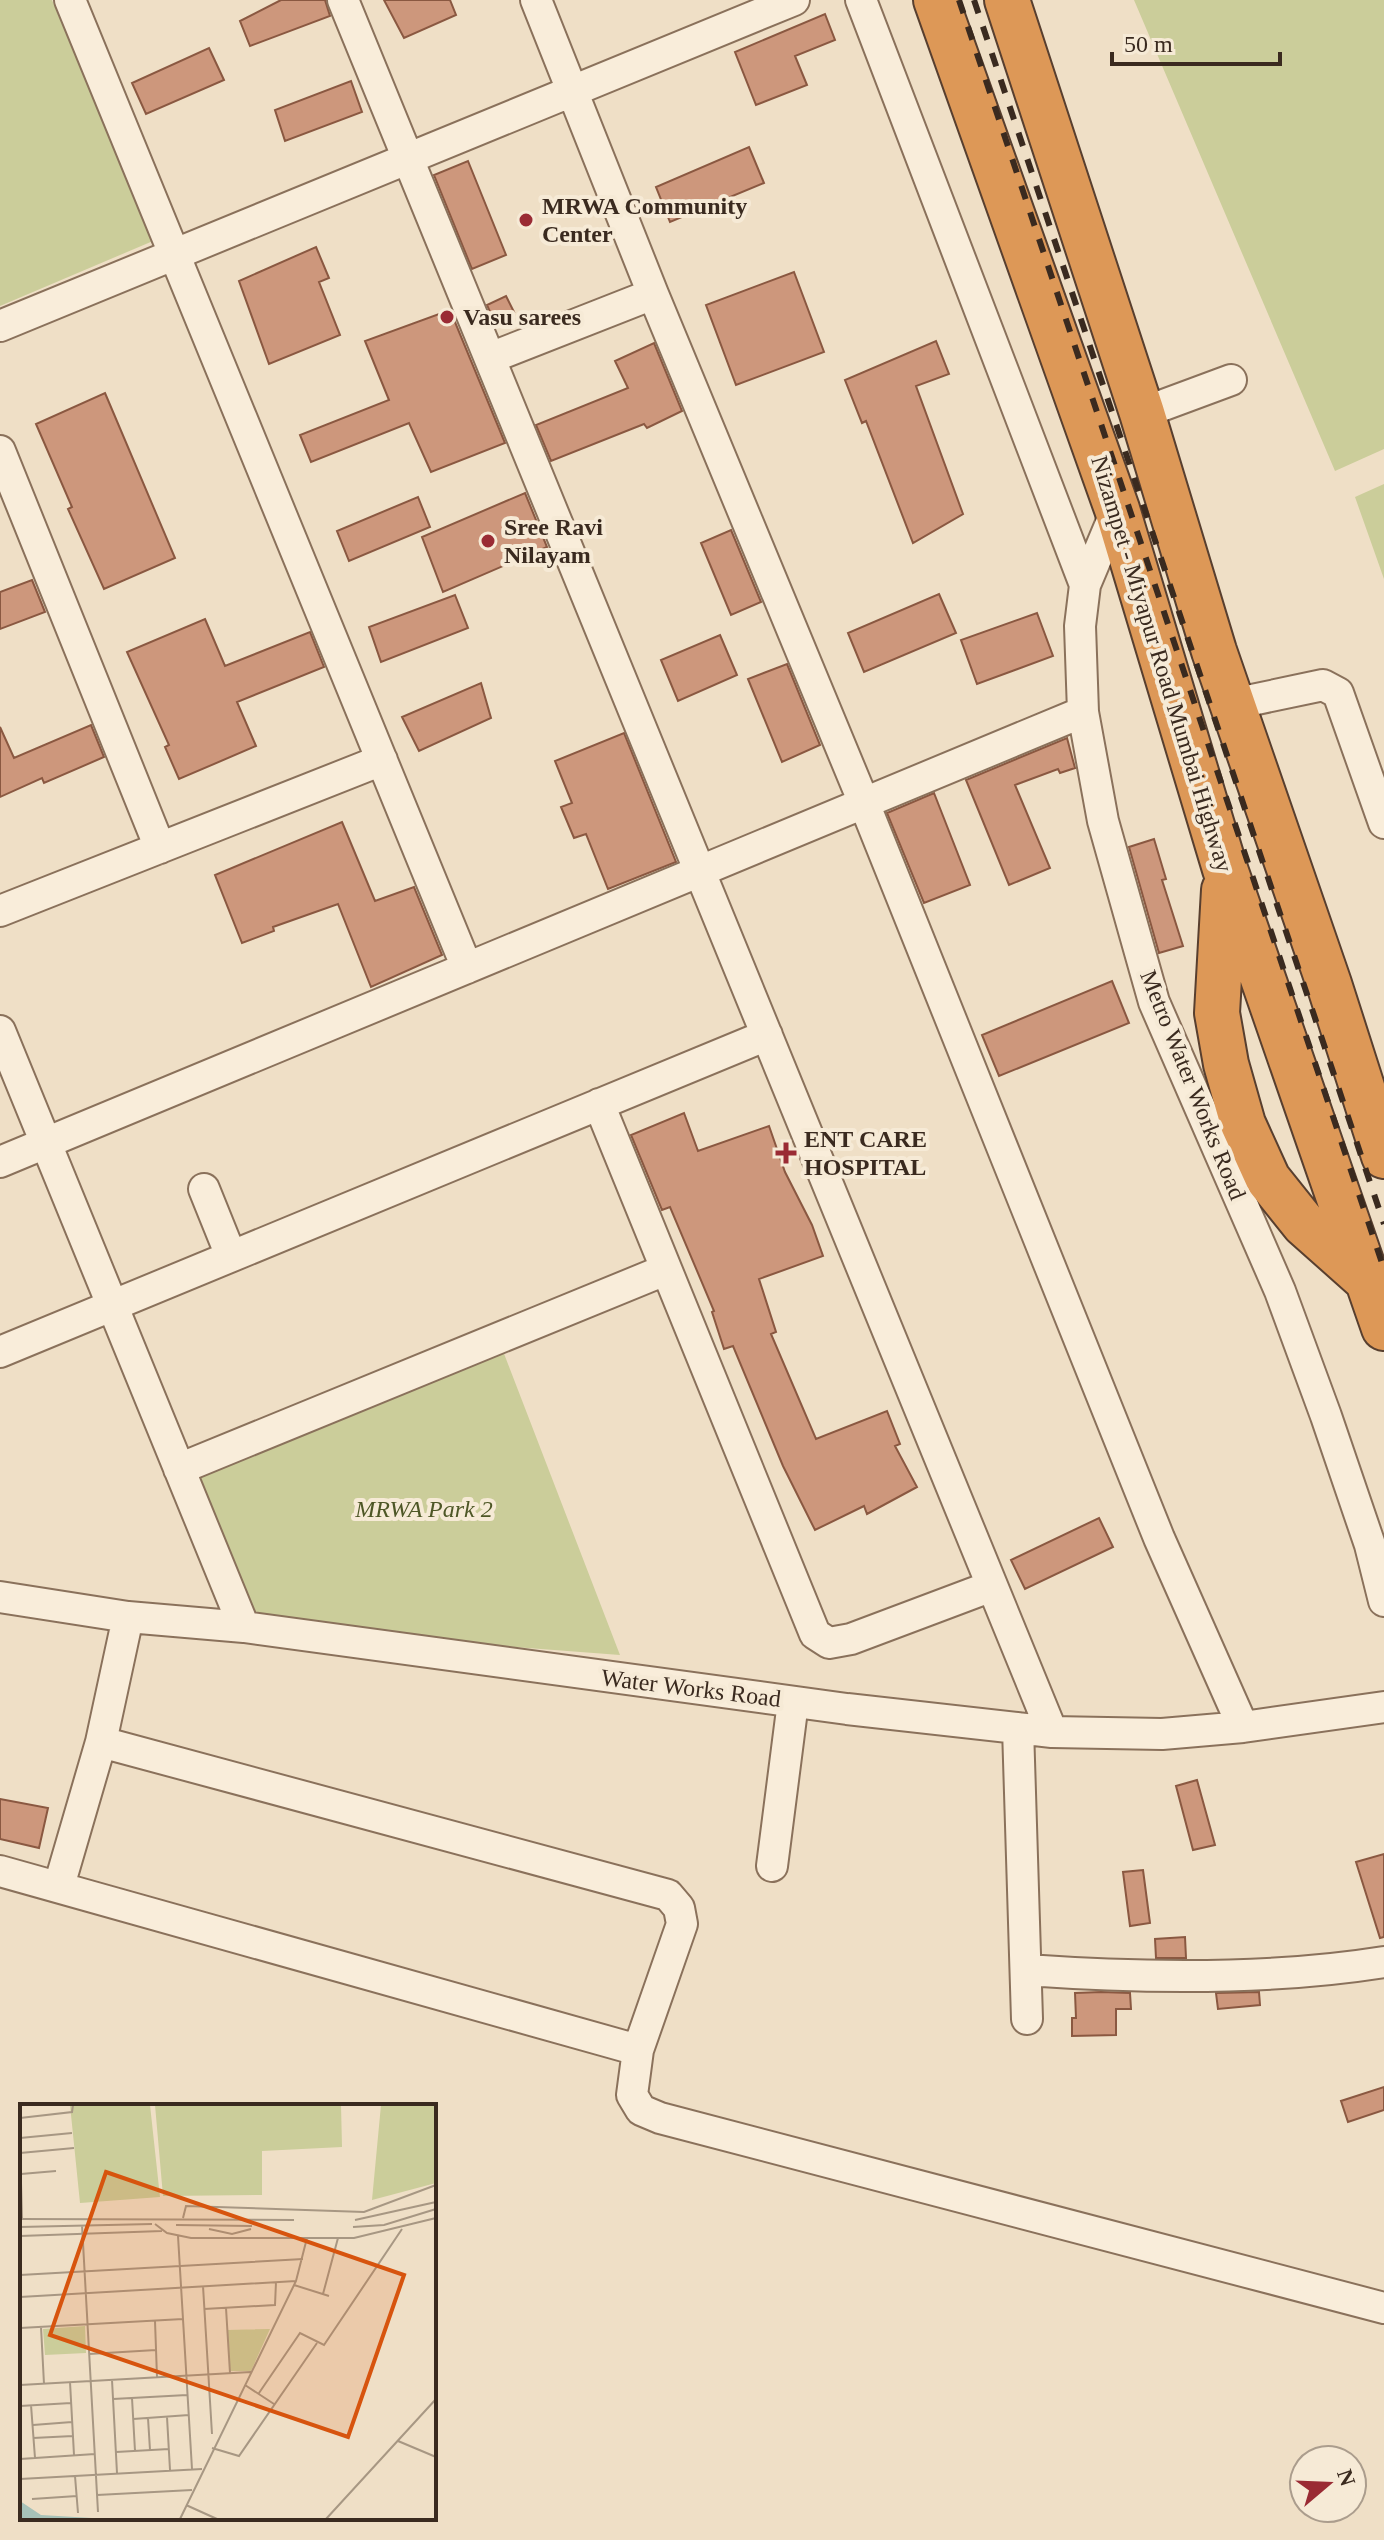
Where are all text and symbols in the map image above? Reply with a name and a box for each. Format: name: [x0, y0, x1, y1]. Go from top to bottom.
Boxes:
scale bar: [1112, 16, 1280, 66]
text: 50 m: [1124, 31, 1173, 57]
place label: MRWA Community Center: [542, 193, 747, 247]
marker: MRWA Community Center: [517, 211, 535, 229]
place label: Vasu sarees: [463, 304, 581, 330]
marker: Vasu sarees: [438, 308, 456, 326]
street label: Nizampet - Miyapur Road Mumbai Highway: [1086, 453, 1238, 875]
place label: Sree Ravi Nilayam: [504, 514, 603, 568]
marker: Sree Ravi Nilayam: [479, 532, 497, 550]
street label: Metro Water Works Road: [1135, 966, 1251, 1204]
place label: ENT CARE HOSPITAL: [804, 1126, 927, 1180]
marker: ENT CARE HOSPITAL: [775, 1142, 797, 1164]
park label: MRWA Park 2: [354, 1496, 493, 1522]
street label: Water Works Road: [600, 1664, 782, 1712]
inset map: [20, 2104, 436, 2520]
north arrow: [1288, 2444, 1368, 2524]
text: N: [1332, 2466, 1361, 2489]

